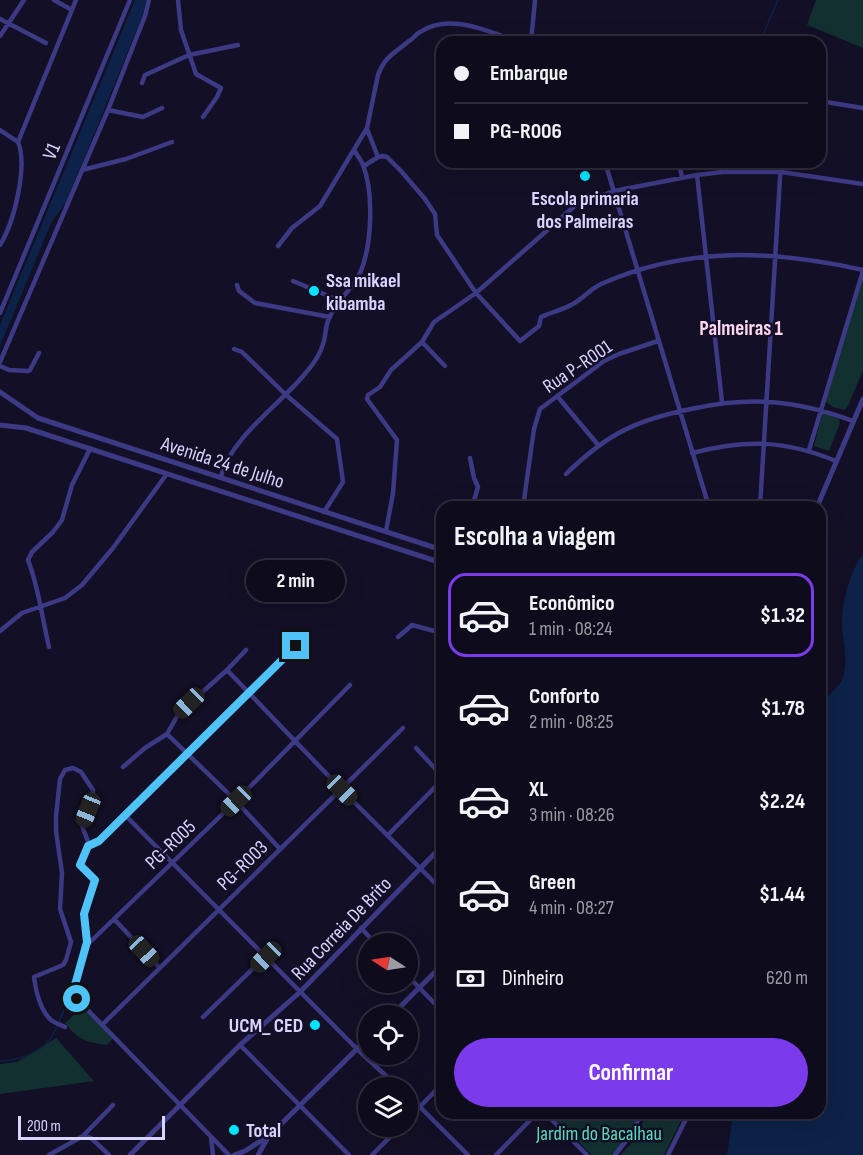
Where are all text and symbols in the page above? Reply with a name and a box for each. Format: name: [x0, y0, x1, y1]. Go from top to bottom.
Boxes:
text: Embarque: [490, 60, 568, 87]
text: PG-R006: [490, 118, 562, 145]
street label: V1: [38, 139, 66, 163]
marker: Escola primaria dos Palmeiras: [578, 169, 592, 183]
place label: Escola primaria dos Palmeiras: [531, 187, 639, 234]
place label: Ssa mikael kibamba: [326, 269, 401, 316]
marker: Ssa mikael kibamba: [307, 284, 321, 298]
district label: Palmeiras 1: [699, 316, 783, 341]
street label: Rua P-R001: [538, 335, 617, 399]
street label: Avenida 24 de Julho: [157, 431, 287, 494]
text: Escolha a viagem: [454, 521, 616, 553]
callout: 2 min: [246, 559, 346, 601]
text: 2 min: [276, 569, 315, 593]
icon: car: [457, 588, 511, 642]
text: Econômico: [529, 590, 615, 617]
text: $1.32: [760, 602, 805, 629]
text: 1 min · 08:24: [529, 617, 613, 641]
route end: [282, 632, 309, 659]
icon: car: [457, 681, 511, 735]
text: Conforto: [529, 683, 600, 710]
car: [170, 684, 208, 722]
text: $1.78: [761, 695, 805, 722]
text: 2 min · 08:25: [529, 710, 614, 734]
car: [323, 771, 361, 809]
icon: car: [457, 774, 511, 828]
text: XL: [529, 776, 548, 803]
car: [217, 782, 255, 820]
text: $2.24: [759, 788, 805, 815]
car: [73, 790, 103, 830]
text: 3 min · 08:26: [529, 803, 614, 827]
street label: PG-R005: [140, 815, 201, 875]
street label: PG-R003: [212, 836, 273, 896]
icon: car: [457, 867, 511, 921]
text: Green: [529, 869, 576, 896]
street label: Rua Correia De Brito: [287, 872, 397, 985]
text: $1.44: [759, 881, 805, 908]
text: 4 min · 08:27: [529, 896, 614, 920]
car: [125, 932, 163, 970]
north arrow: [358, 933, 418, 993]
map controls: [358, 933, 418, 1137]
car: [247, 938, 285, 976]
icon: cash: [454, 962, 487, 995]
text: Dinheiro: [502, 965, 564, 992]
text: 620 m: [766, 966, 808, 990]
route start: [63, 985, 90, 1012]
button: locate: [358, 1005, 418, 1065]
place label: UCM_ CED: [229, 1014, 303, 1038]
marker: UCM_ CED: [308, 1018, 322, 1032]
button: Confirmar: [454, 1038, 808, 1107]
button: layers: [358, 1077, 418, 1137]
scale bar: [18, 1113, 165, 1140]
text: 200 m: [27, 1117, 61, 1136]
place label: Total: [246, 1119, 281, 1143]
park label: Jardim do Bacalhau: [535, 1122, 662, 1146]
marker: Total: [227, 1123, 241, 1137]

